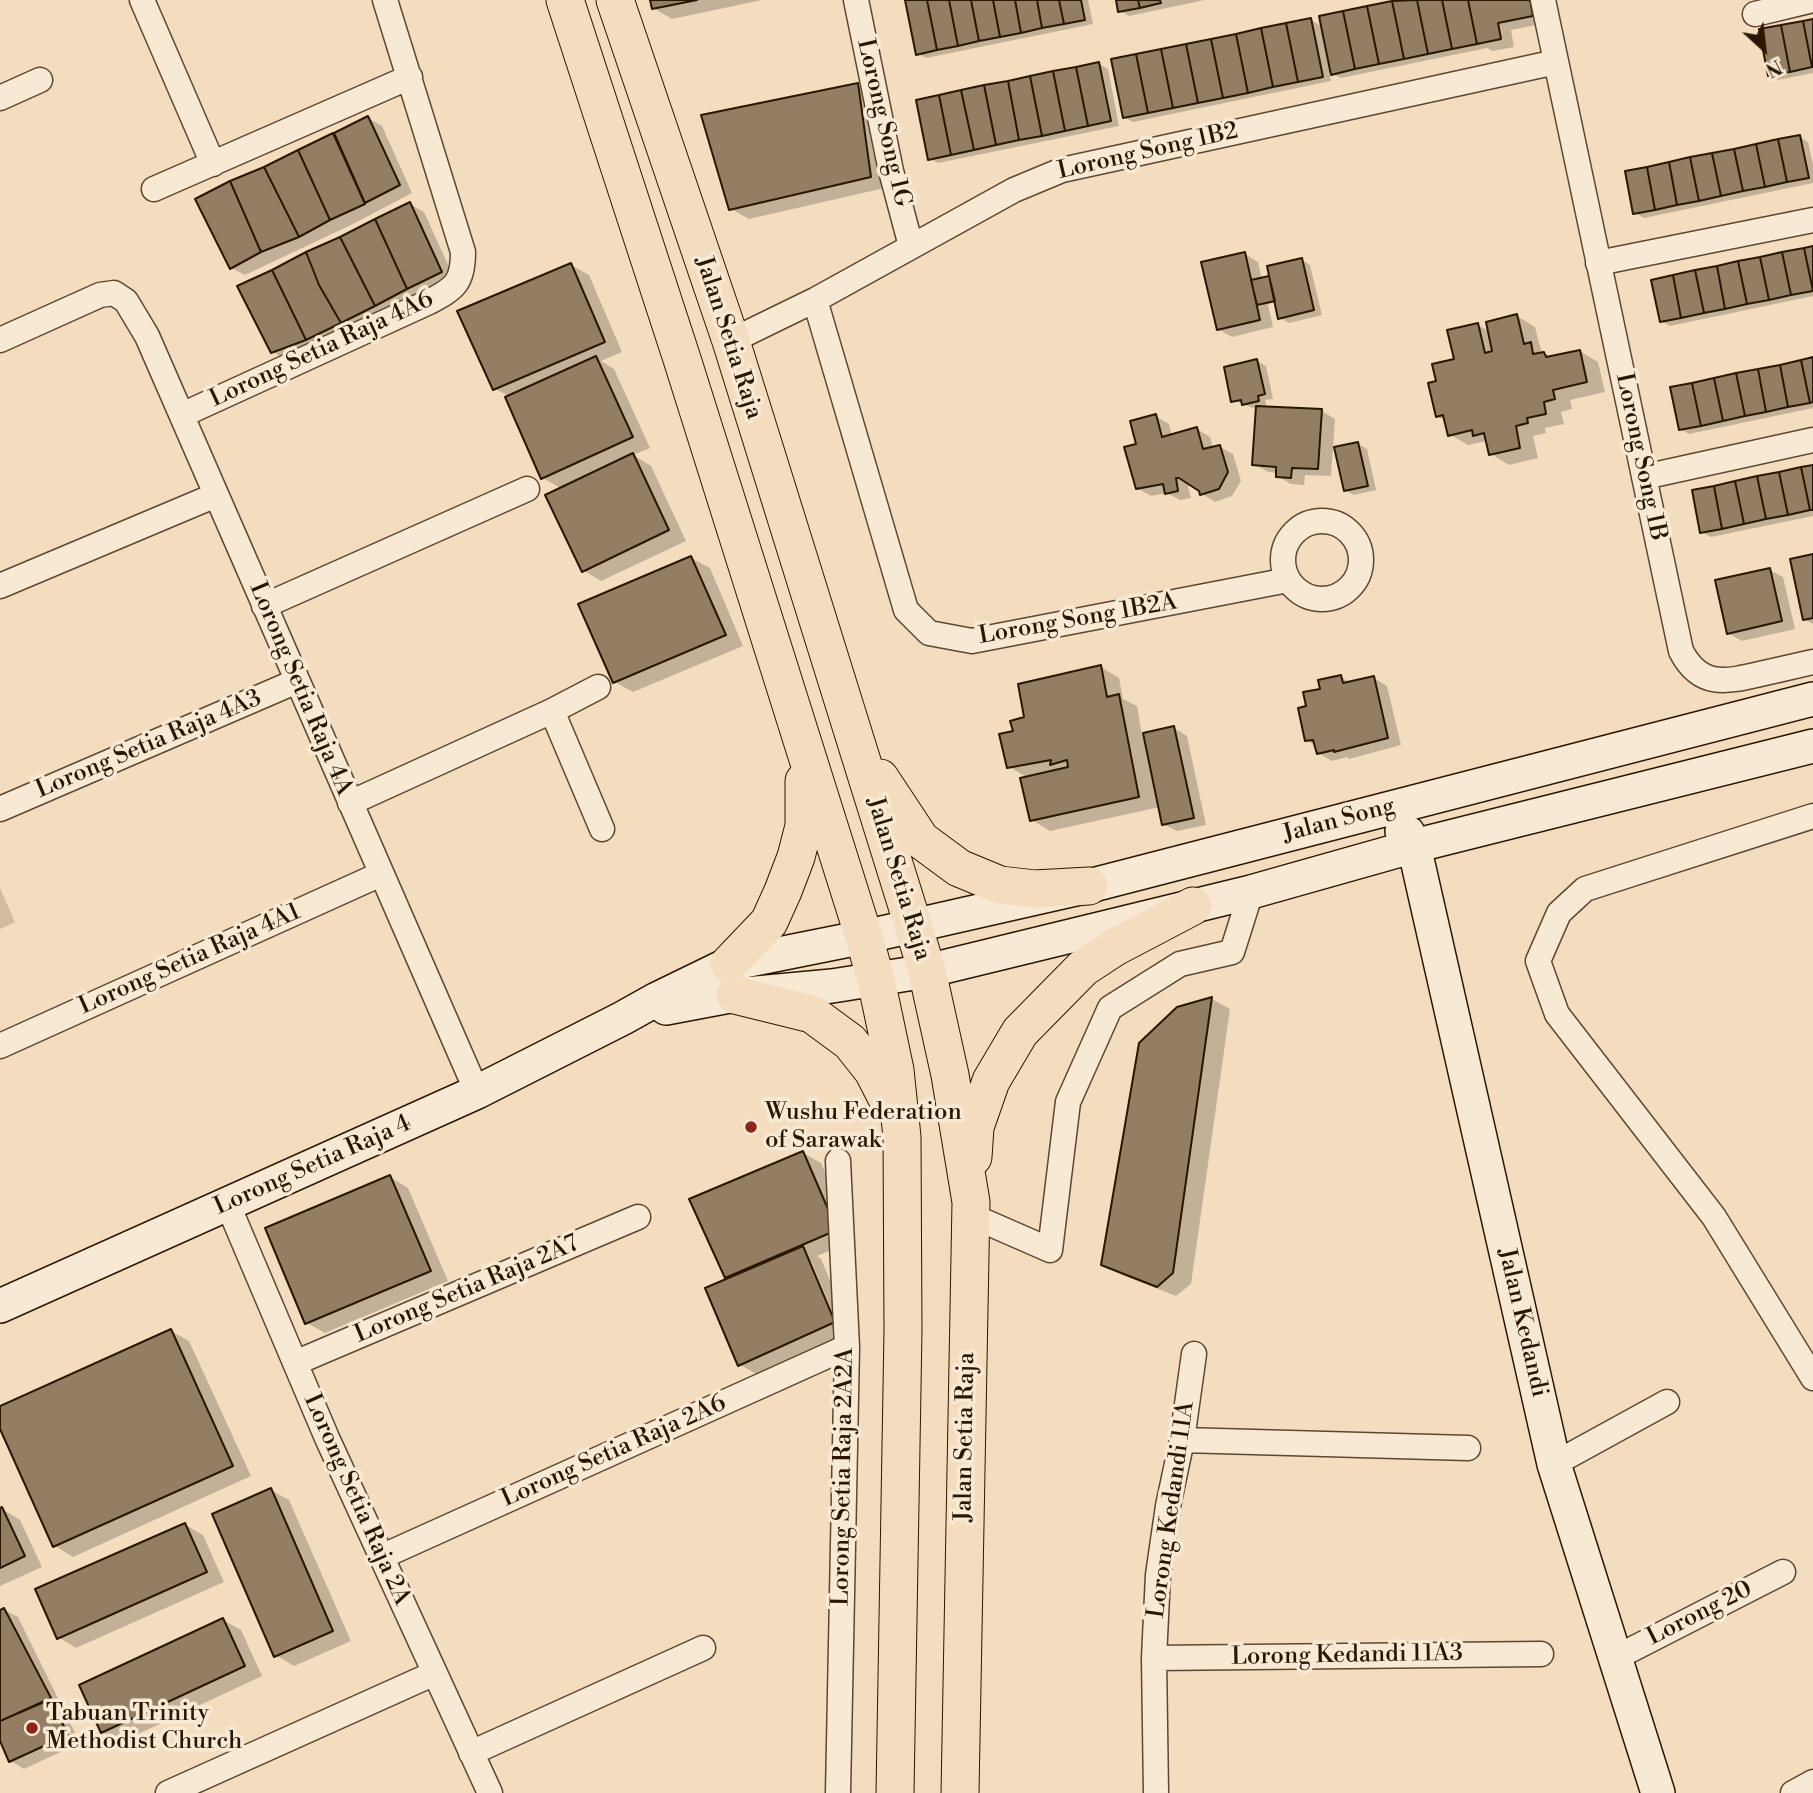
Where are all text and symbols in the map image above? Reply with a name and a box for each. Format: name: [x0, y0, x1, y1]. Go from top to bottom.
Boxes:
north arrow: [1729, 14, 1799, 84]
street label: Lorong Song 1G: [850, 36, 916, 210]
text: N: [1761, 54, 1786, 82]
street label: Lorong Song 1B2: [1055, 117, 1241, 187]
street label: Jalan Setia Raja: [688, 253, 768, 423]
street label: Lorong Setia Raja 4A6: [206, 286, 438, 414]
street label: Lorong Song 1B: [1608, 370, 1672, 544]
street label: Lorong Setia Raja 4A: [242, 578, 358, 800]
street label: Lorong Song 1B2A: [977, 588, 1179, 652]
street label: Lorong Setia Raja 4A3: [32, 684, 266, 806]
street label: Jalan Song: [1280, 792, 1398, 850]
street label: Jalan Setia Raja: [859, 794, 937, 964]
street label: Lorong Setia Raja 4A1: [75, 898, 305, 1022]
place label: Wushu Federation of Sarawak: [765, 1099, 962, 1155]
street label: Lorong Setia Raja 4: [210, 1110, 416, 1222]
marker: Wushu Federation of Sarawak: [743, 1119, 759, 1135]
street label: Lorong Setia Raja 2A7: [351, 1230, 583, 1350]
street label: Jalan Kedandi: [1491, 1246, 1553, 1400]
street label: Lorong Setia Raja 2A2A: [827, 1348, 861, 1606]
street label: Jalan Setia Raja: [950, 1352, 982, 1522]
street label: Lorong Setia Raja 2A6: [497, 1389, 731, 1515]
street label: Lorong Setia Raja 2A: [296, 1390, 416, 1610]
street label: Lorong Kedandi 11A: [1143, 1400, 1201, 1620]
street label: Lorong 20: [1643, 1575, 1757, 1653]
street label: Lorong Kedandi 11A3: [1231, 1640, 1463, 1672]
place label: Tabuan Trinity Methodist Church: [46, 1700, 242, 1756]
marker: Tabuan Trinity Methodist Church: [24, 1720, 40, 1736]

